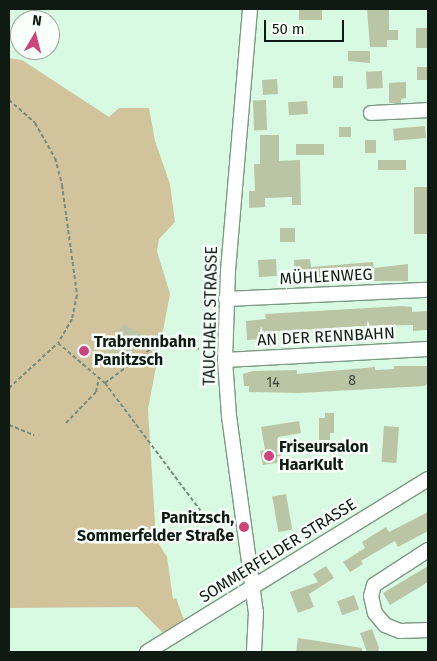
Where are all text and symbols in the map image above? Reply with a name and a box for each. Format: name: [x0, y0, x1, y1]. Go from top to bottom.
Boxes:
north arrow: [10, 10, 60, 60]
scale bar: [267, 10, 347, 42]
text: N: [31, 12, 43, 30]
text: 50 m: [272, 20, 305, 38]
street label: TAUCHAER STRASSE: [200, 246, 222, 386]
street label: MÜHLENWEG: [279, 265, 373, 289]
street label: AN DER RENNBAHN: [257, 324, 395, 350]
place label: Trabrennbahn Panitzsch: [94, 332, 196, 370]
marker: Trabrennbahn Panitzsch: [78, 345, 90, 357]
house number: 8: [348, 373, 356, 389]
house number: 14: [266, 375, 280, 391]
place label: Friseursalon HaarKult: [279, 437, 369, 475]
marker: Friseursalon HaarKult: [263, 450, 275, 462]
street label: SOMMERFELDER STRASSE: [196, 495, 360, 607]
place label: Panitzsch, Sommerfelder Straße: [77, 508, 234, 546]
marker: Panitzsch, Sommerfelder Straße: [238, 521, 250, 533]

